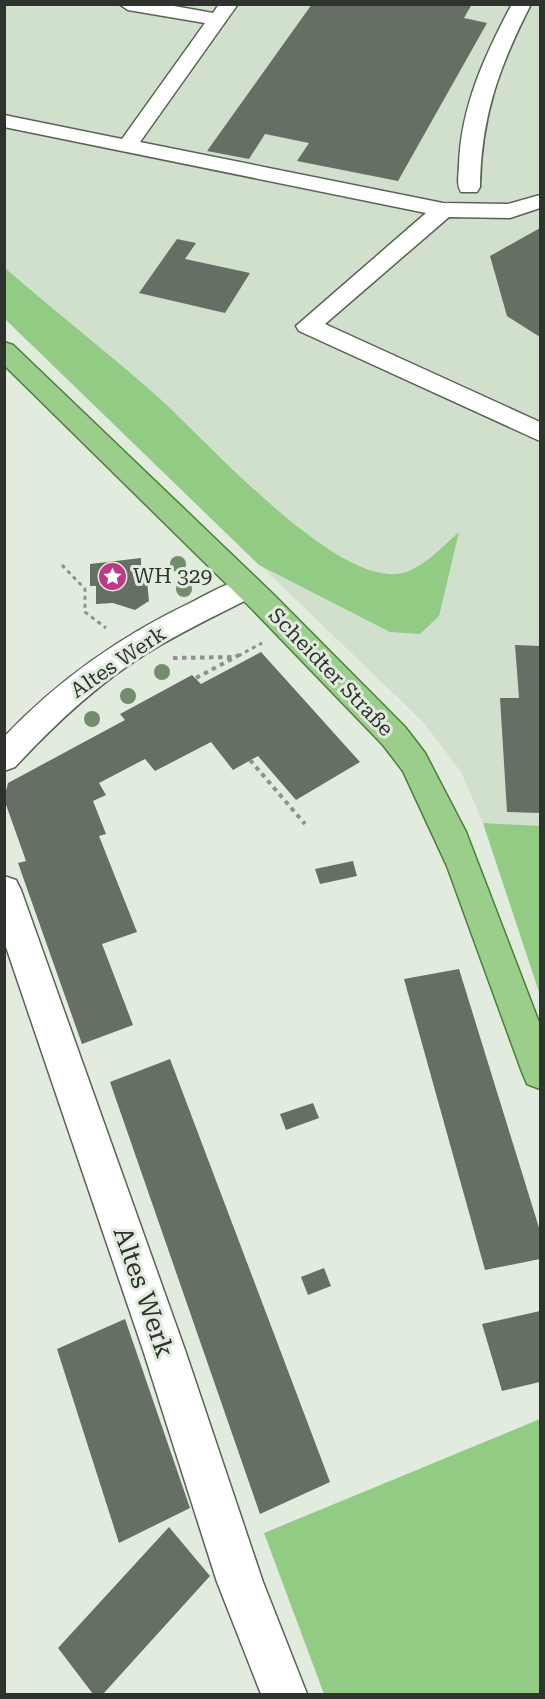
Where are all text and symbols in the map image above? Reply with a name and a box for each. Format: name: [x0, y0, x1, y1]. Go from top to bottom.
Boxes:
place icon: WH 329: [96, 560, 128, 592]
place label: WH 329: [133, 564, 212, 588]
street label: Scheidter Straße: [264, 603, 398, 741]
street label: Altes Werk: [66, 621, 170, 703]
street label: Altes Werk: [108, 1223, 180, 1361]

